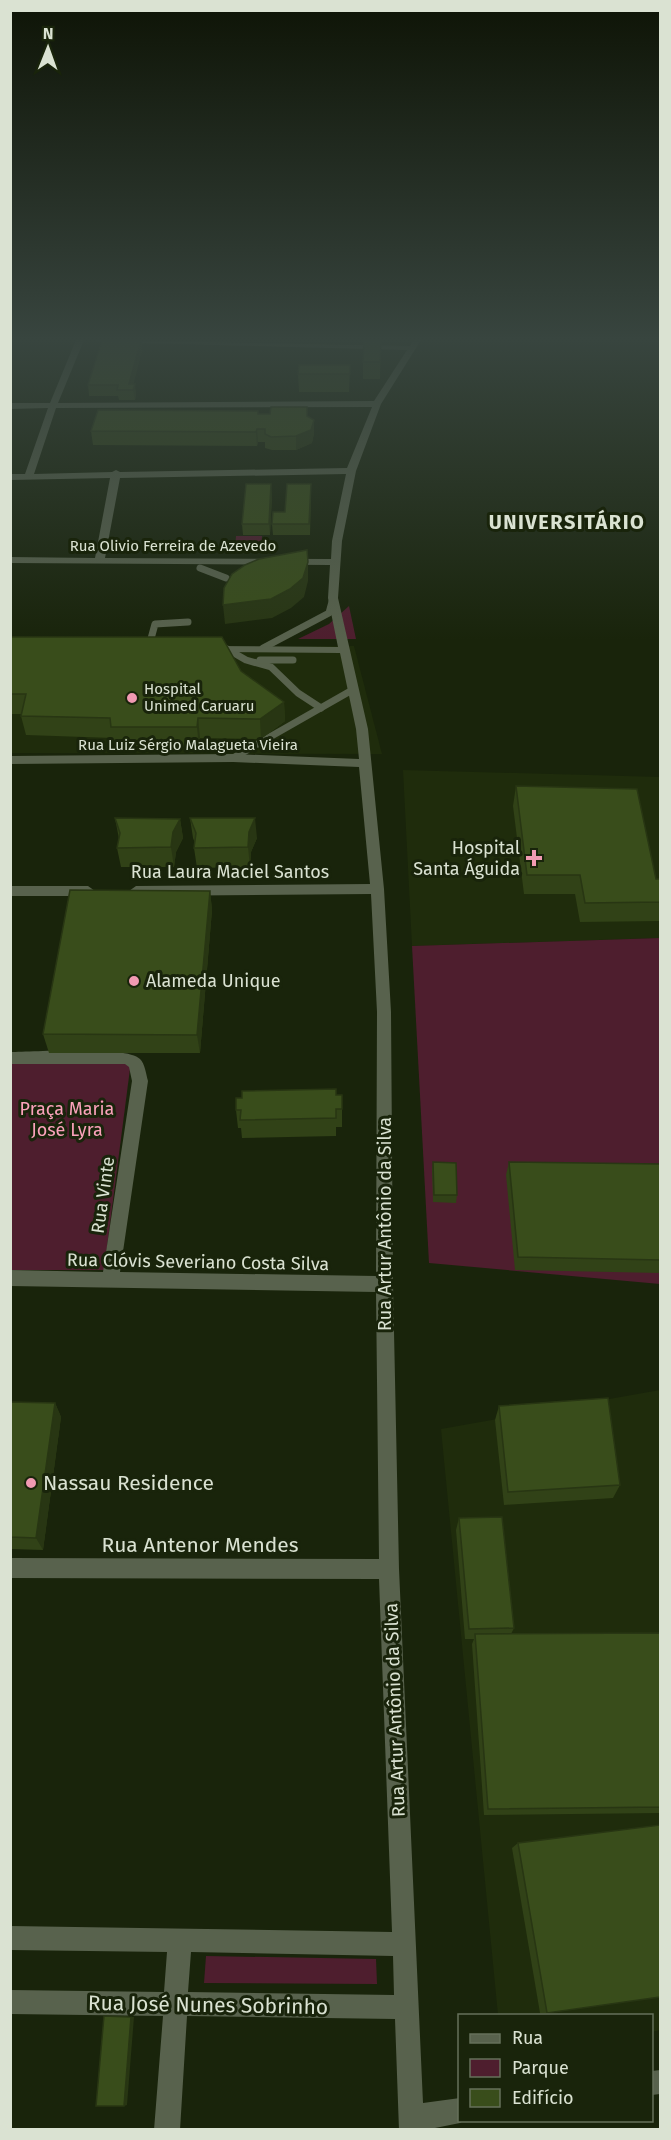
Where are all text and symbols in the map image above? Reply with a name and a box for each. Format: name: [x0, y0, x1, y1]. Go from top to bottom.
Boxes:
north arrow: [18, 18, 78, 78]
text: N: [43, 24, 54, 43]
district label: UNIVERSITÁRIO: [489, 509, 645, 534]
street label: Rua Olivio Ferreira de Azevedo: [70, 537, 276, 555]
place label: Hospital Unimed Caruaru: [144, 680, 255, 715]
marker: Hospital Unimed Caruaru: [125, 691, 139, 705]
street label: Rua Luiz Sérgio Malagueta Vieira: [78, 736, 298, 754]
place label: Hospital Santa Águida: [413, 837, 520, 880]
marker: Hospital Santa Águida: [525, 849, 543, 867]
street label: Rua Laura Maciel Santos: [131, 861, 329, 883]
place label: Alameda Unique: [146, 970, 280, 992]
marker: Alameda Unique: [127, 974, 141, 988]
park label: Praça Maria José Lyra: [20, 1098, 114, 1141]
street label: Rua Artur Antônio da Silva: [374, 1117, 396, 1331]
street label: Rua Vinte: [87, 1155, 119, 1235]
street label: Rua Clóvis Severiano Costa Silva: [67, 1249, 329, 1275]
place label: Nassau Residence: [43, 1470, 214, 1496]
marker: Nassau Residence: [24, 1476, 38, 1490]
street label: Rua Antenor Mendes: [101, 1532, 299, 1558]
street label: Rua Artur Antônio da Silva: [380, 1603, 410, 1817]
street label: Rua José Nunes Sobrinho: [88, 1990, 328, 2020]
legend: [458, 2014, 653, 2122]
text: Rua: [512, 2027, 543, 2049]
text: Parque: [512, 2057, 569, 2079]
text: Edifício: [512, 2087, 574, 2109]

